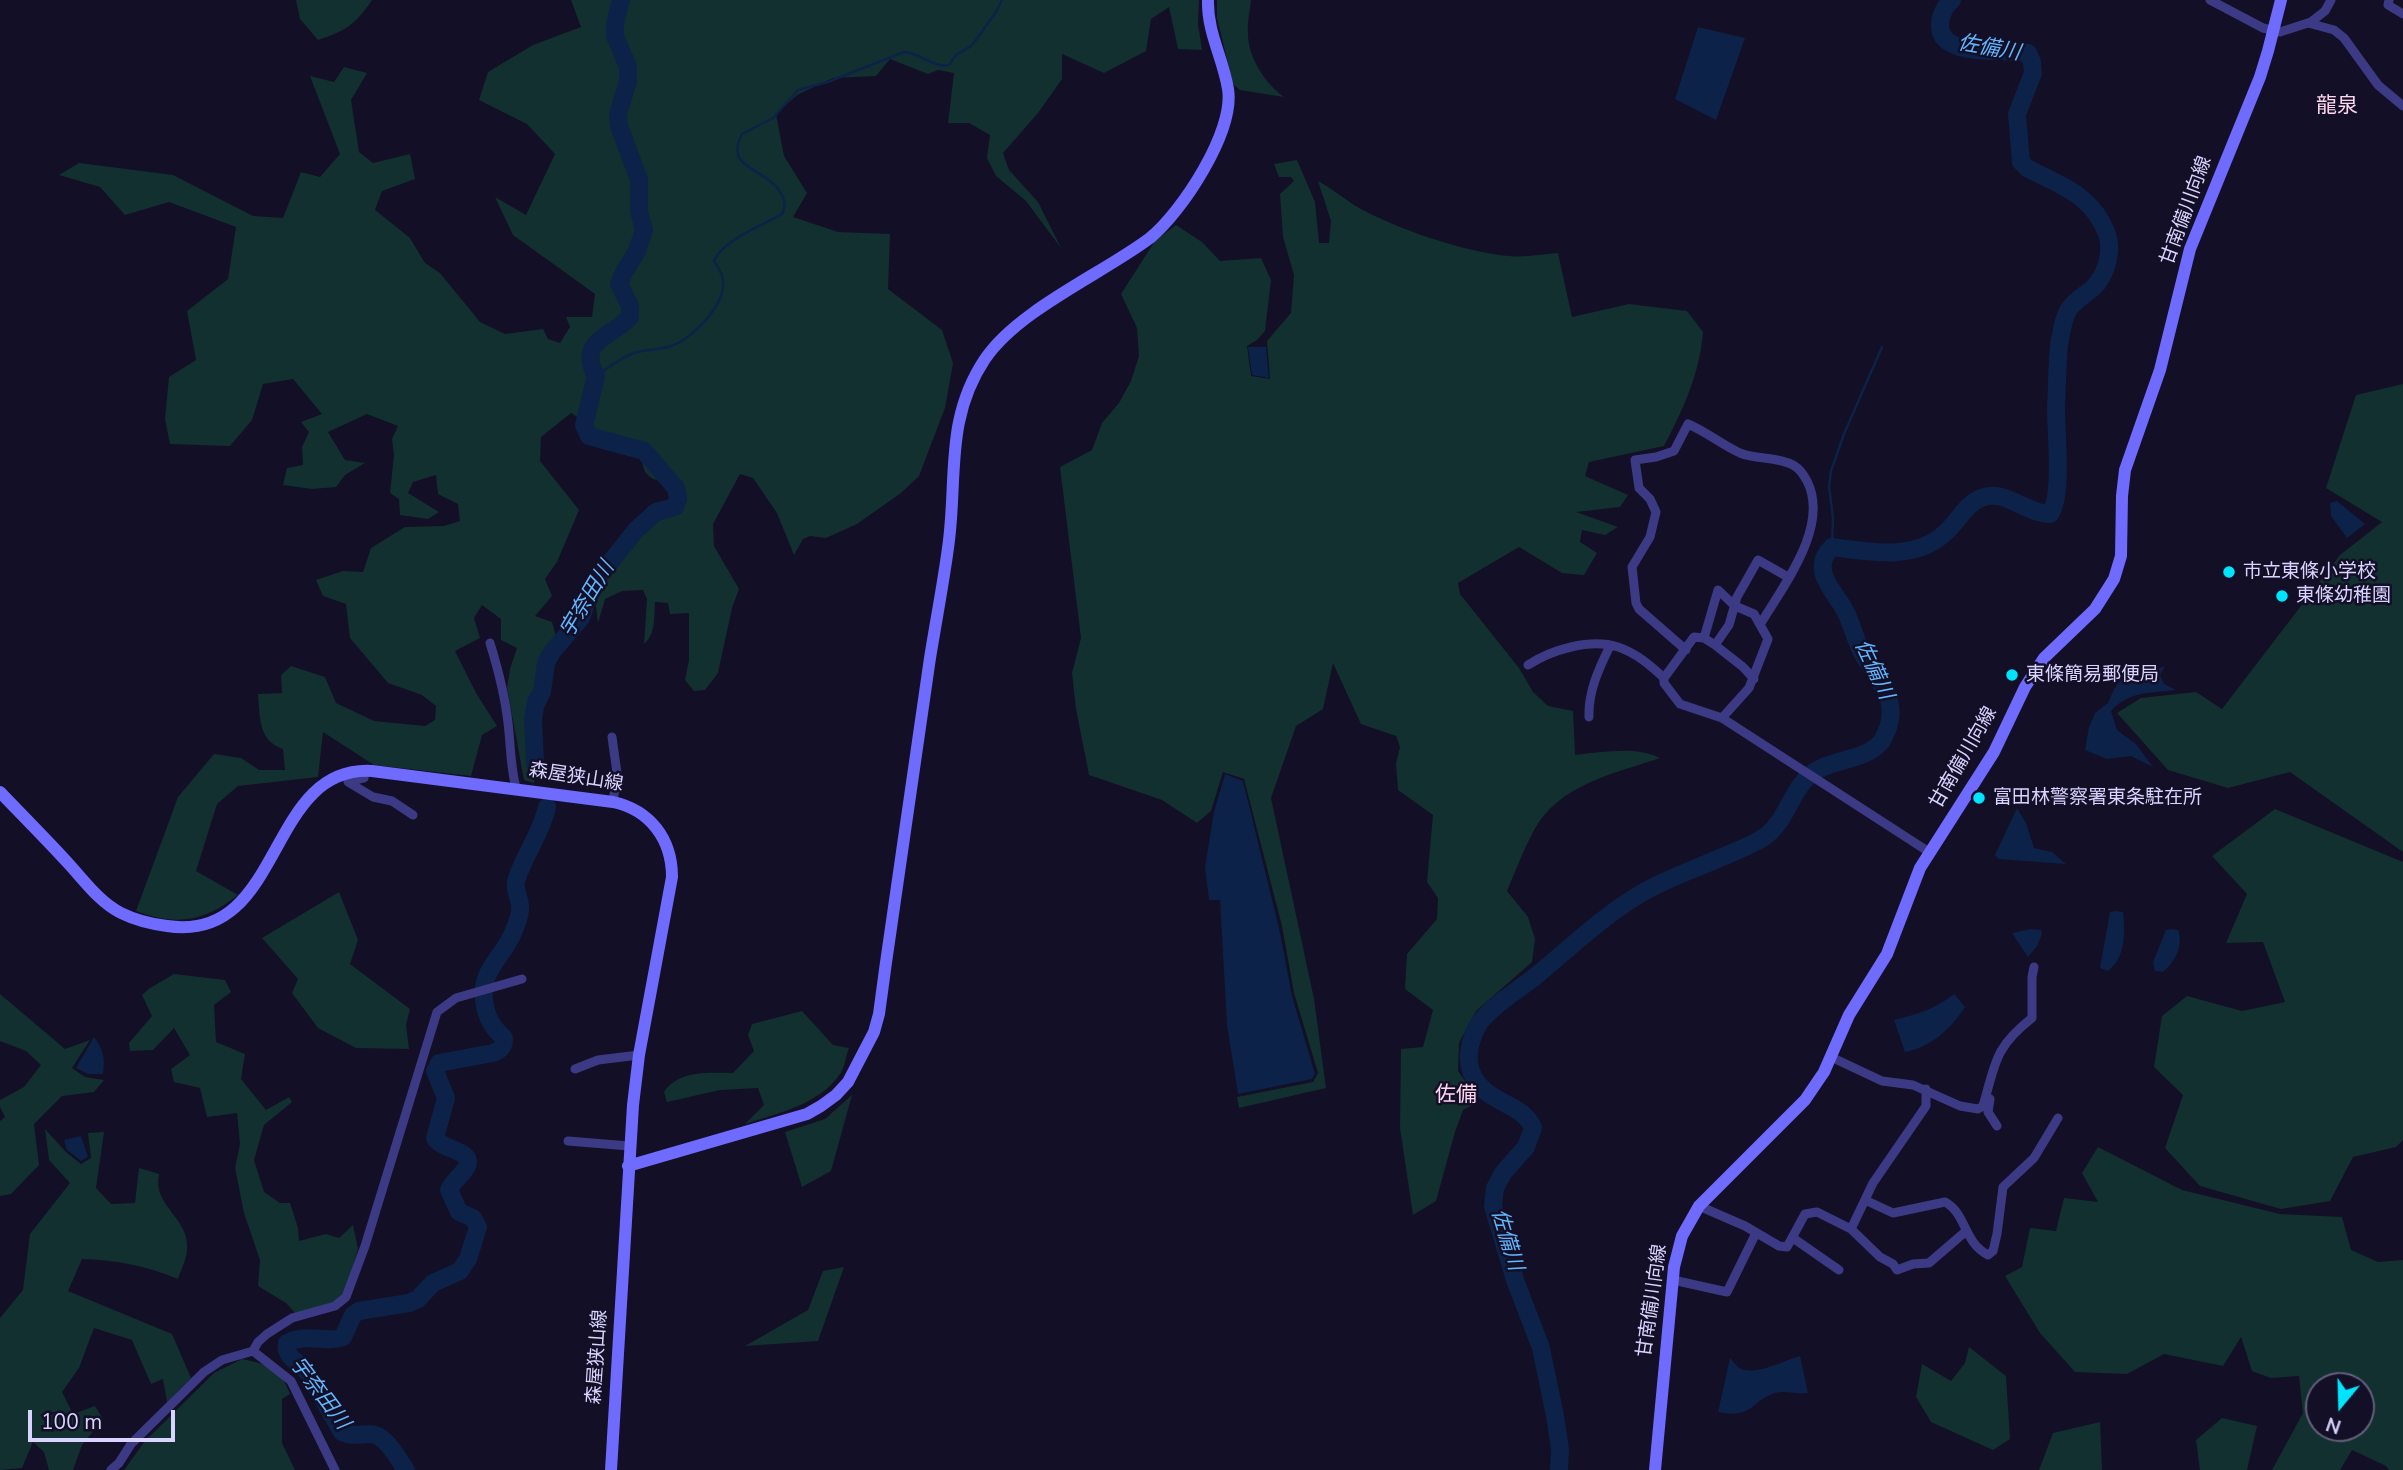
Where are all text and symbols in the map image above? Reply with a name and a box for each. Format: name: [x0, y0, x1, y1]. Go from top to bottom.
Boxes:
water label: 佐備川: [1956, 31, 2022, 67]
district label: 龍泉: [2316, 94, 2358, 120]
street label: 甘南備川向線: [2157, 154, 2217, 268]
water label: 宇奈田川: [556, 558, 620, 642]
place label: 市立東條小学校: [2243, 561, 2376, 583]
marker: 市立東條小学校: [2221, 564, 2237, 580]
place label: 東條幼稚園: [2296, 585, 2391, 607]
marker: 東條幼稚園: [2274, 588, 2290, 604]
water label: 佐備川: [1848, 636, 1898, 704]
place label: 東條簡易郵便局: [2026, 664, 2159, 686]
marker: 東條簡易郵便局: [2004, 667, 2020, 683]
street label: 甘南備川向線: [1926, 703, 2002, 813]
street label: 森屋狭山線: [527, 759, 625, 797]
place label: 富田林警察署東条駐在所: [1993, 787, 2202, 809]
marker: 富田林警察署東条駐在所: [1971, 790, 1987, 806]
district label: 佐備: [1435, 1083, 1477, 1109]
water label: 佐備川: [1485, 1206, 1527, 1274]
street label: 甘南備川向線: [1634, 1243, 1672, 1359]
street label: 森屋狭山線: [583, 1309, 613, 1405]
water label: 宇奈田川: [284, 1353, 354, 1435]
north arrow: [2305, 1372, 2375, 1442]
scale bar: [32, 1396, 178, 1440]
text: 100 m: [41, 1408, 102, 1436]
text: N: [2323, 1410, 2345, 1440]

